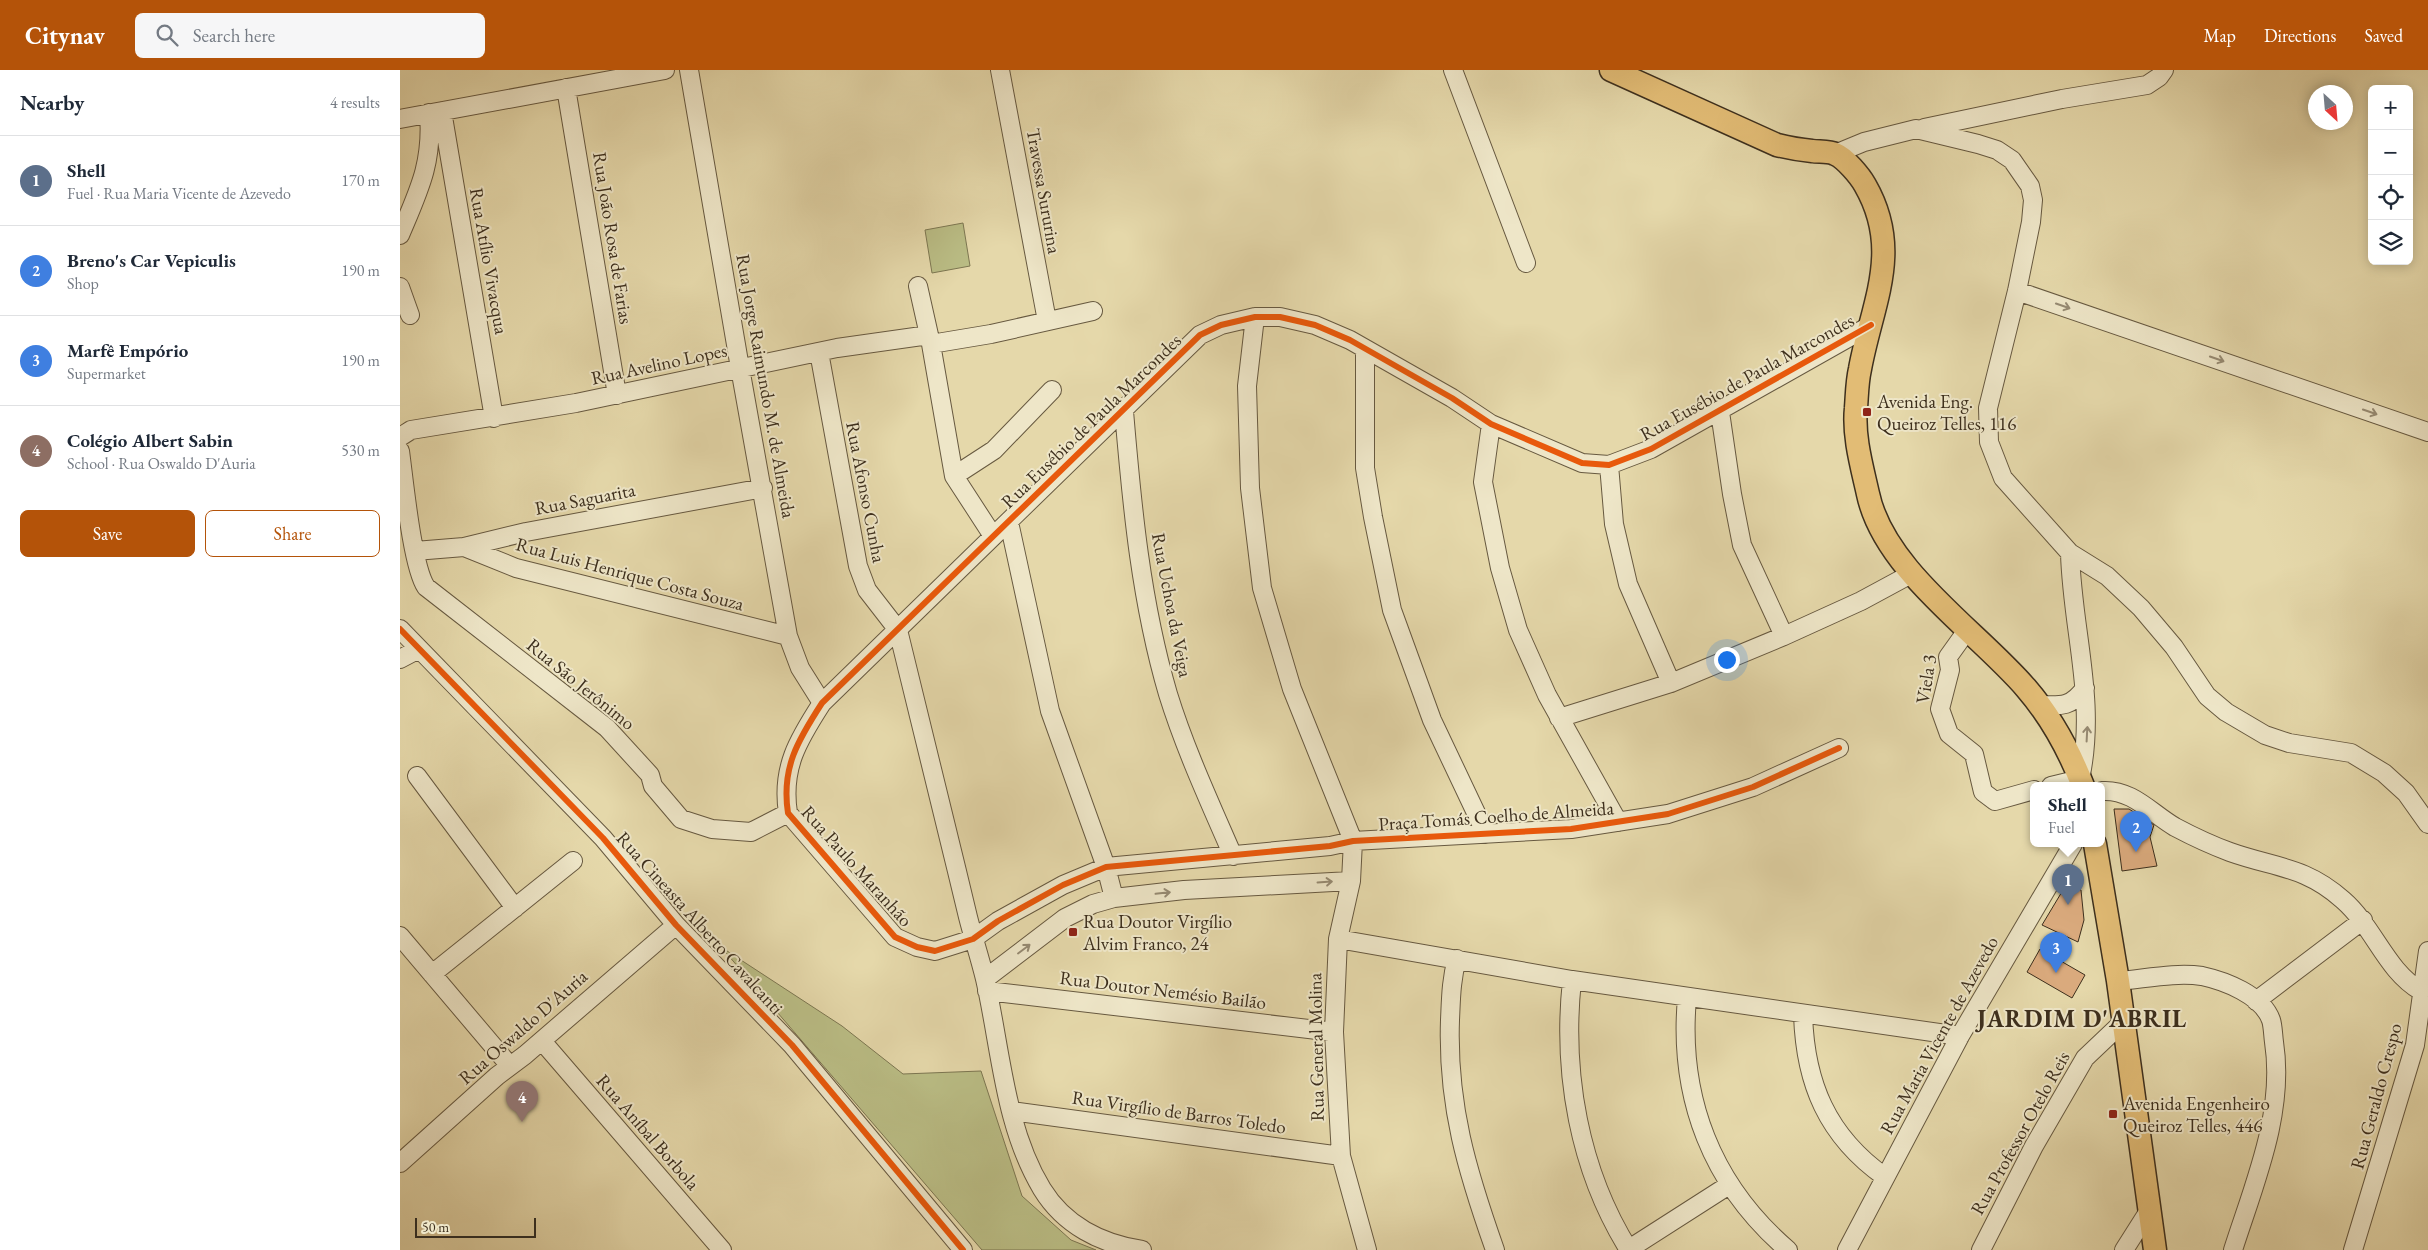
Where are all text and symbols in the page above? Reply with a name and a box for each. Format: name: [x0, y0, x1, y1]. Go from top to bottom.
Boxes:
search box: [135, 13, 485, 58]
text: Citynav: [25, 20, 105, 51]
icon: search: [153, 21, 181, 49]
text: Search here: [193, 23, 275, 48]
text: Map: [2204, 24, 2236, 47]
text: Directions: [2264, 24, 2336, 47]
text: Saved: [2364, 24, 2403, 47]
north arrow: [2308, 85, 2353, 130]
map controls: [2368, 85, 2413, 265]
button: +: [2368, 85, 2413, 130]
text: Nearby: [20, 89, 84, 116]
text: 4 results: [330, 92, 380, 113]
street label: Travessa Sururina: [1021, 126, 1067, 256]
button: −: [2368, 130, 2413, 175]
street label: Rua João Rosa de Farias: [587, 150, 639, 326]
text: Shell: [67, 158, 106, 183]
text: 1: [32, 170, 40, 191]
text: 170 m: [341, 170, 380, 191]
button: locate: [2368, 175, 2413, 220]
text: Fuel · Rua Maria Vicente de Azevedo: [67, 183, 291, 204]
street label: Rua Atílio Vivacqua: [464, 186, 514, 337]
button: layers: [2368, 220, 2413, 265]
text: Breno's Car Vepiculis: [67, 248, 236, 273]
street label: Rua Jorge Raimundo M. de Almeida: [730, 252, 802, 521]
text: 2: [32, 260, 40, 281]
text: 190 m: [341, 260, 380, 281]
text: Shop: [67, 273, 99, 294]
one-way arrow: [2055, 302, 2071, 312]
street label: Rua Eusébio de Paula Marcondes: [1635, 308, 1859, 446]
street label: Rua Eusébio de Paula Marcondes: [995, 328, 1187, 514]
street label: Rua Avelino Lopes: [589, 337, 729, 391]
text: Marfê Empório: [67, 338, 188, 363]
text: 3: [32, 350, 40, 371]
text: 190 m: [341, 350, 380, 371]
one-way arrow: [2208, 355, 2224, 364]
text: Supermarket: [67, 363, 146, 384]
place label: Avenida Eng. Queiroz Telles, 116: [1876, 389, 2016, 436]
marker: Avenida Eng. Queiroz Telles, 116: [1861, 406, 1873, 418]
one-way arrow: [2362, 408, 2378, 417]
street label: Rua Afonso Cunha: [840, 419, 892, 565]
text: Colégio Albert Sabin: [67, 428, 233, 453]
text: 4: [32, 440, 40, 461]
text: 530 m: [341, 440, 380, 461]
text: School · Rua Oswaldo D'Auria: [67, 453, 256, 474]
street label: Rua Saguarita: [533, 477, 638, 521]
button: Save: [20, 510, 195, 557]
button: Share: [205, 510, 380, 557]
street label: Rua Uchoa da Veiga: [1146, 531, 1198, 680]
street label: Rua Luis Henrique Costa Souza: [513, 532, 747, 617]
street label: Rua São Jerônimo: [521, 632, 641, 736]
your location: [1714, 647, 1740, 673]
street label: Viela 3: [1910, 653, 1942, 705]
one-way arrow: [2082, 726, 2092, 742]
popup: [2030, 782, 2105, 847]
text: Shell: [2048, 792, 2087, 817]
street label: Praça Tomás Coelho de Almeida: [1377, 795, 1615, 837]
street label: Rua Paulo Maranhão: [796, 800, 918, 932]
pin: 2: [2120, 811, 2152, 852]
text: Fuel: [2048, 817, 2075, 838]
street label: Rua Cineasta Alberto Cavalcanti: [611, 826, 789, 1020]
pin: 1: [2052, 864, 2084, 905]
one-way arrow: [1317, 878, 1333, 887]
one-way arrow: [1154, 888, 1170, 898]
place label: Rua Doutor Virgílio Alvim Franco, 24: [1082, 909, 1232, 956]
marker: Rua Doutor Virgílio Alvim Franco, 24: [1067, 926, 1079, 938]
street label: Rua Maria Vicente de Azevedo: [1874, 931, 2004, 1139]
pin: 3: [2040, 932, 2072, 973]
one-way arrow: [1017, 944, 1030, 955]
street label: Rua Oswaldo D'Auria: [453, 964, 593, 1090]
street label: Rua Doutor Nemésio Bailão: [1058, 965, 1268, 1015]
street label: Rua General Molina: [1302, 972, 1330, 1122]
district label: JARDIM D'ABRIL: [1975, 1003, 2187, 1034]
street label: Rua Geraldo Crespo: [2344, 1020, 2408, 1172]
street label: Rua Professor Otelo Reis: [1965, 1047, 2075, 1219]
street label: Rua Aníbal Borbola: [591, 1069, 706, 1196]
pin: 4: [506, 1081, 538, 1122]
street label: Rua Virgílio de Barros Toledo: [1070, 1085, 1288, 1139]
place label: Avenida Engenheiro Queiroz Telles, 446: [2122, 1091, 2270, 1138]
marker: Avenida Engenheiro Queiroz Telles, 446: [2107, 1108, 2119, 1120]
scale bar: [415, 1215, 536, 1238]
text: 50 m: [422, 1218, 449, 1236]

